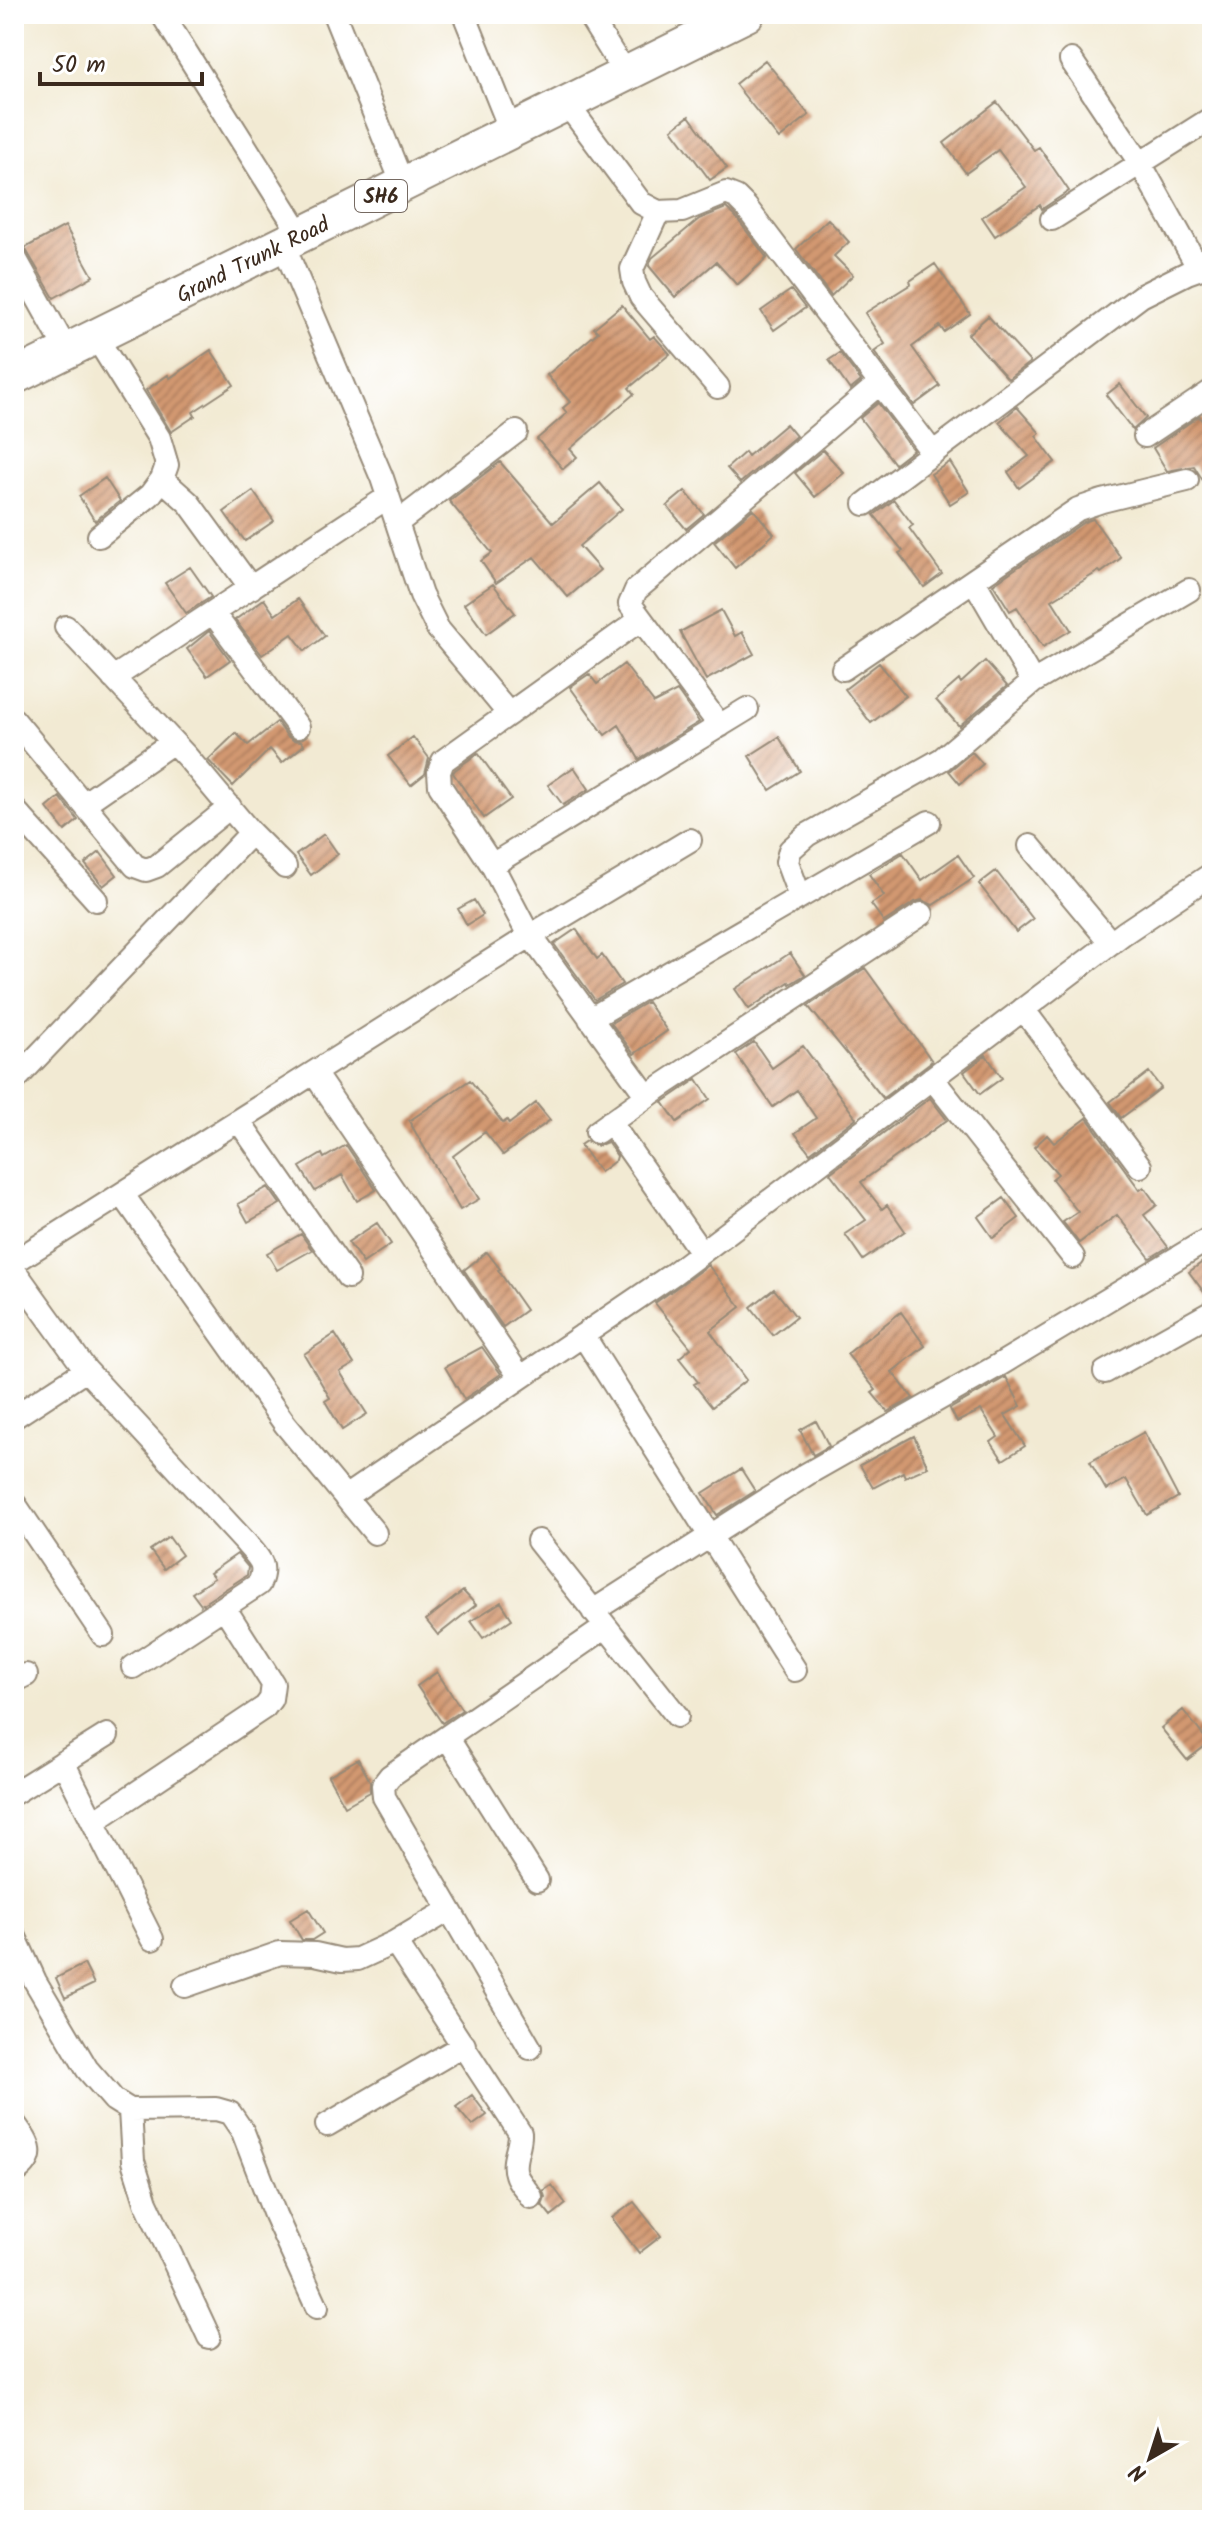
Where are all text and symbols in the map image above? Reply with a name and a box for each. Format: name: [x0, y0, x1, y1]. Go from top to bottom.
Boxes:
scale bar: [40, 36, 202, 86]
text: 50 m: [52, 46, 106, 85]
road number: SH6: [355, 180, 407, 212]
street label: Grand Trunk Road: [171, 208, 337, 314]
north arrow: [1110, 2418, 1190, 2498]
text: N: [1122, 2454, 1155, 2490]

